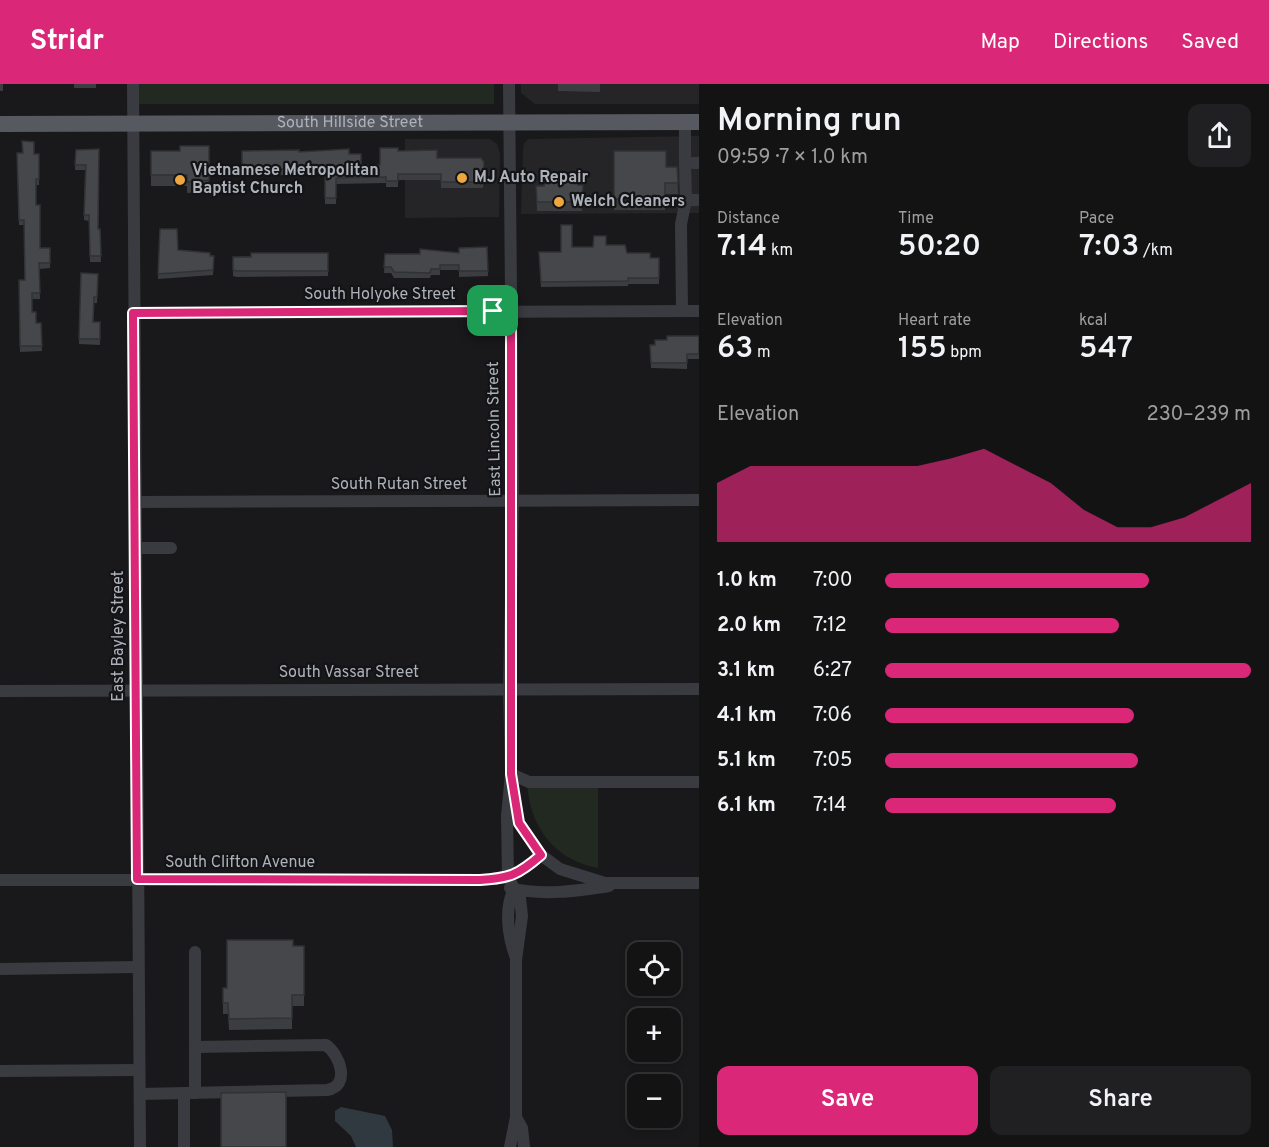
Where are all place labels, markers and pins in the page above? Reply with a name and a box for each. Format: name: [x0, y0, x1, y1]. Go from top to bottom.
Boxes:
place label: Vietnamese Metropolitan Baptist Church: [192, 161, 379, 199]
place label: MJ Auto Repair: [474, 168, 589, 188]
marker: MJ Auto Repair: [455, 171, 469, 185]
marker: Vietnamese Metropolitan Baptist Church: [173, 173, 187, 187]
place label: Welch Cleaners: [571, 192, 685, 212]
marker: Welch Cleaners: [552, 195, 566, 209]
pin: [467, 285, 518, 336]

